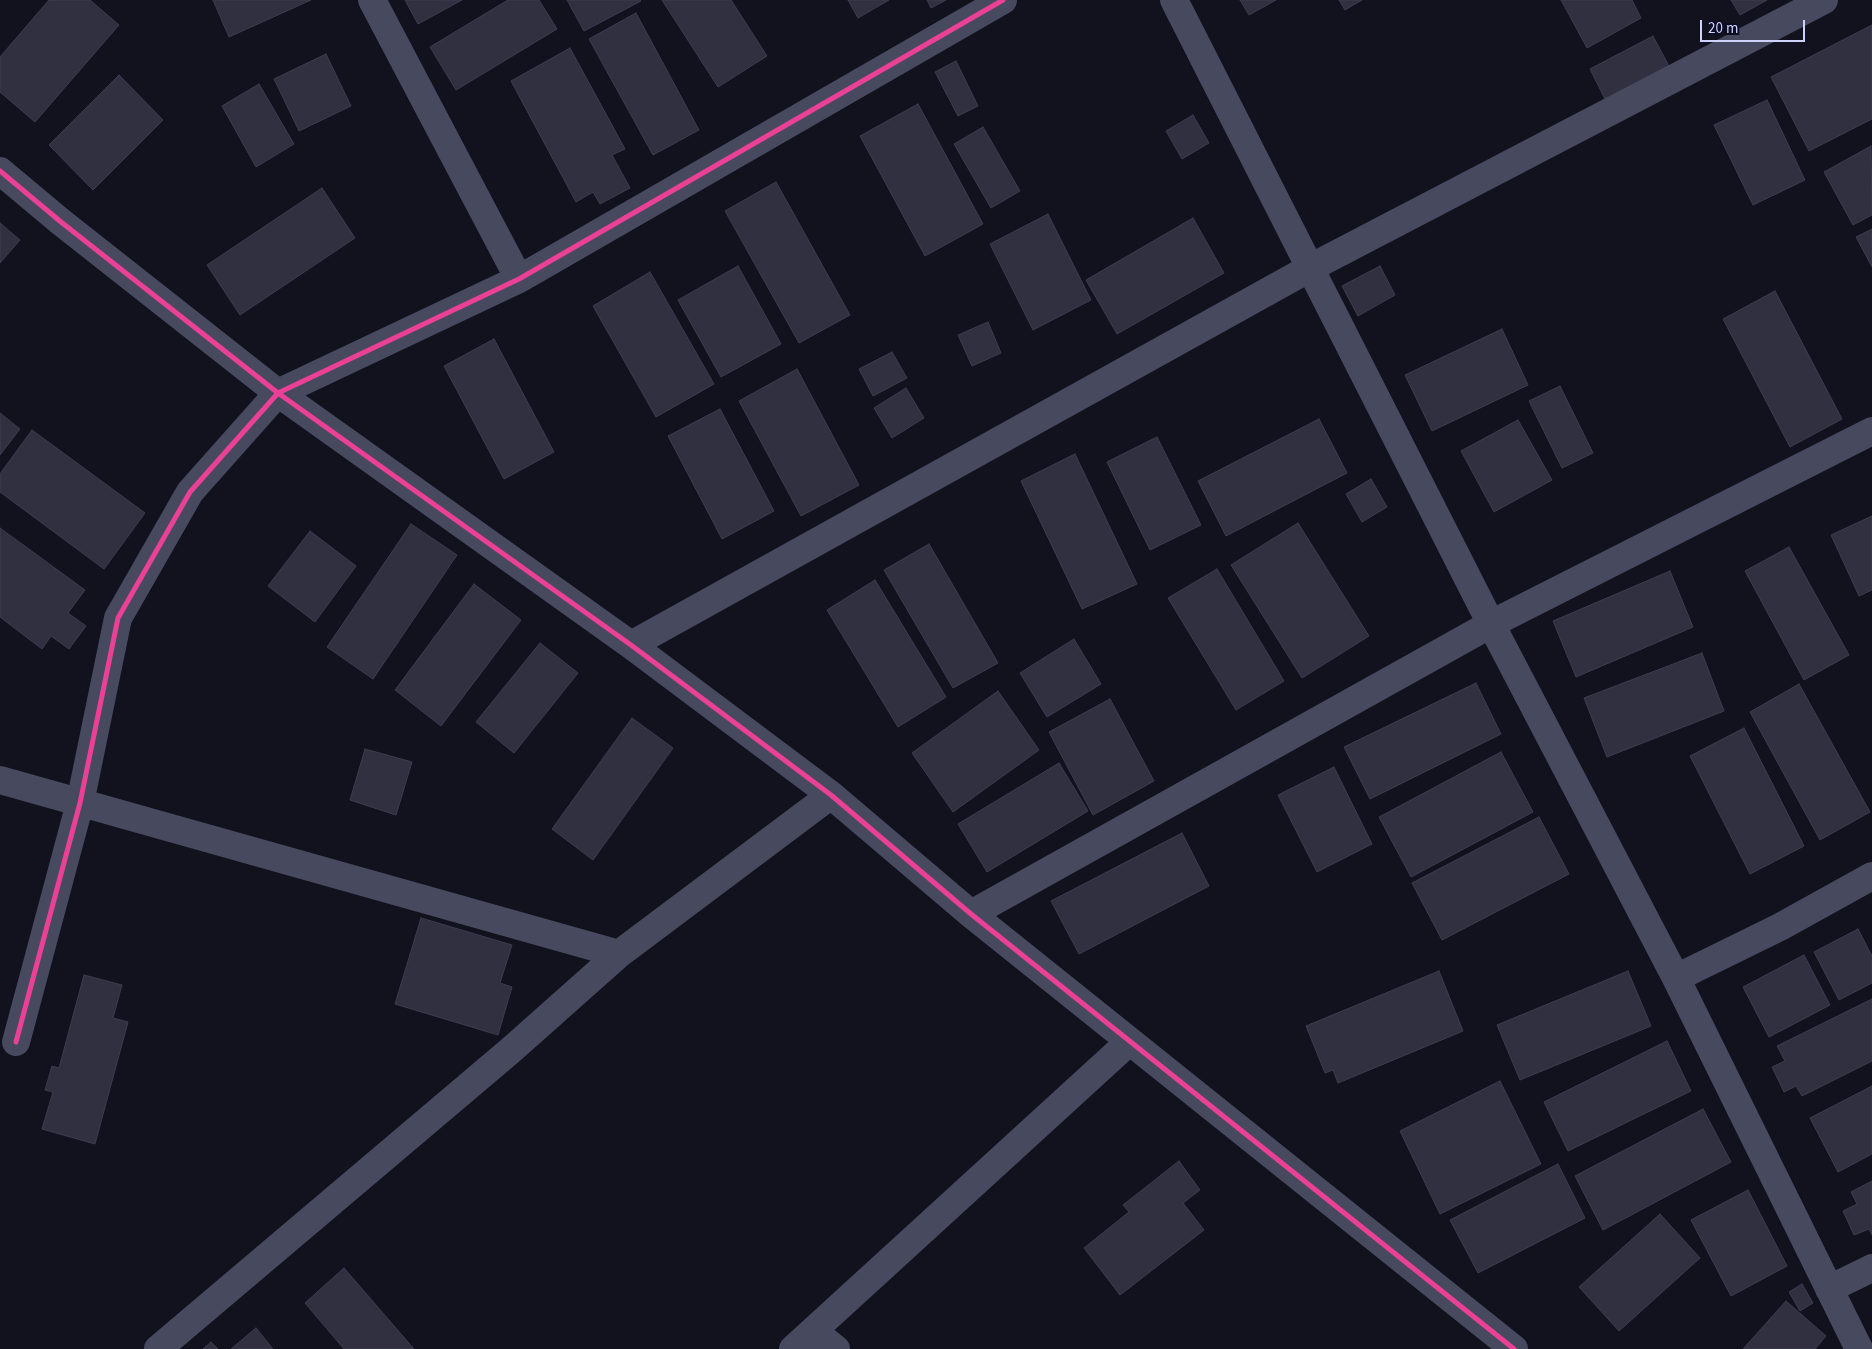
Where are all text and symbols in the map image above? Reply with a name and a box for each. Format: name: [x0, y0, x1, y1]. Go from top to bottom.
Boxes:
scale bar: [1702, 10, 1807, 42]
text: 20 m: [1708, 18, 1738, 39]

